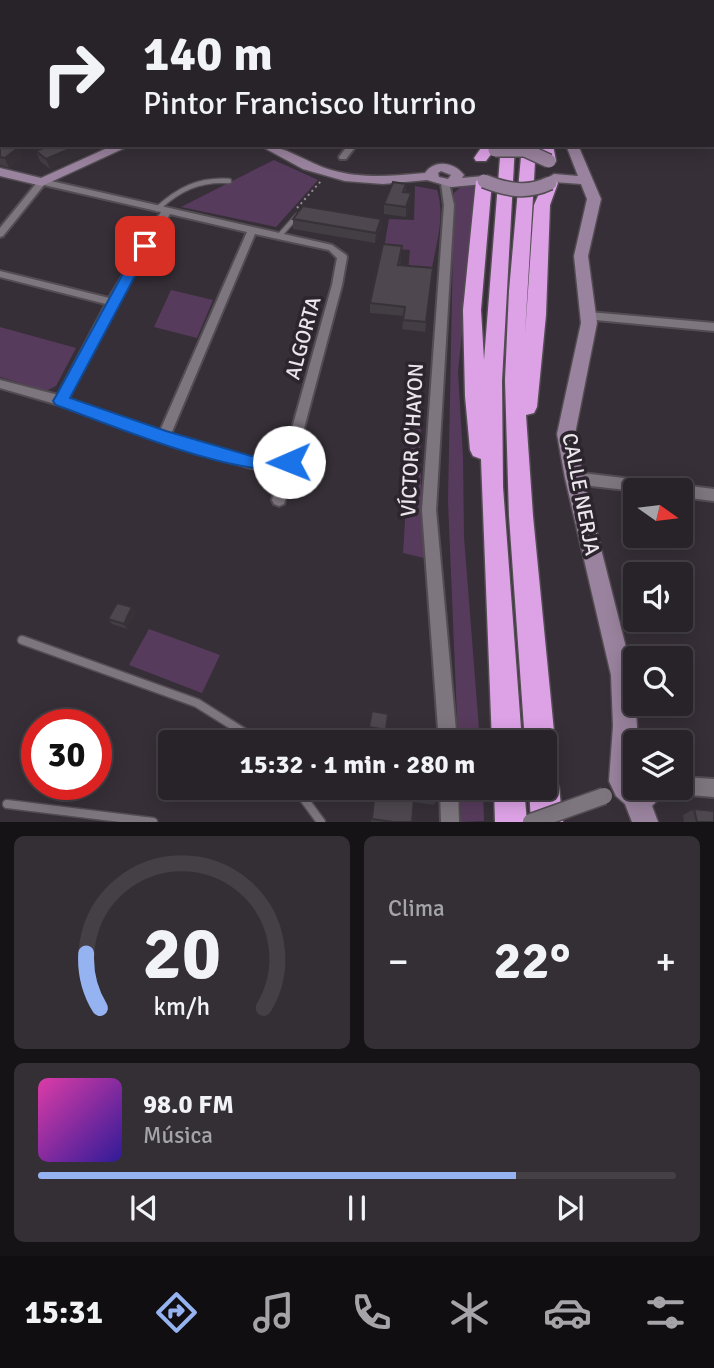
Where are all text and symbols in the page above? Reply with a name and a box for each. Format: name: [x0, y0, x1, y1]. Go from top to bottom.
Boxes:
text: 140 m: [143, 24, 273, 84]
icon: right: [28, 28, 119, 119]
text: Pintor Francisco Iturrino: [143, 84, 476, 123]
pin: [115, 216, 175, 276]
icon: arrive: [126, 227, 164, 265]
street label: ALGORTA: [279, 294, 327, 382]
street label: VÍCTOR O'HAYON: [395, 362, 429, 518]
position arrow: [252, 425, 326, 499]
street label: CALLE NERJA: [556, 431, 606, 558]
north arrow: [623, 478, 693, 548]
map controls: [623, 478, 693, 800]
button: sound: [623, 562, 693, 632]
button: search: [623, 646, 693, 716]
speed limit sign: 30: [21, 709, 112, 800]
button: layers: [623, 730, 693, 800]
text: 15:32 · 1 min · 280 m: [240, 749, 475, 781]
text: Clima: [388, 894, 445, 923]
text: 20: [143, 911, 221, 1000]
text: 22°: [494, 929, 570, 993]
text: −: [388, 938, 409, 985]
text: +: [655, 938, 676, 985]
text: km/h: [154, 991, 210, 1022]
text: 98.0 FM: [143, 1089, 234, 1121]
text: Música: [143, 1121, 213, 1150]
icon: previous: [125, 1189, 163, 1227]
icon: pause: [338, 1189, 376, 1227]
icon: next: [551, 1189, 589, 1227]
icon: directions: [152, 1288, 201, 1337]
icon: music: [249, 1288, 298, 1337]
icon: phone: [347, 1288, 396, 1337]
icon: climate: [445, 1288, 494, 1337]
icon: car: [543, 1288, 592, 1337]
icon: filters: [641, 1288, 690, 1337]
text: 15:31: [24, 1293, 103, 1332]

